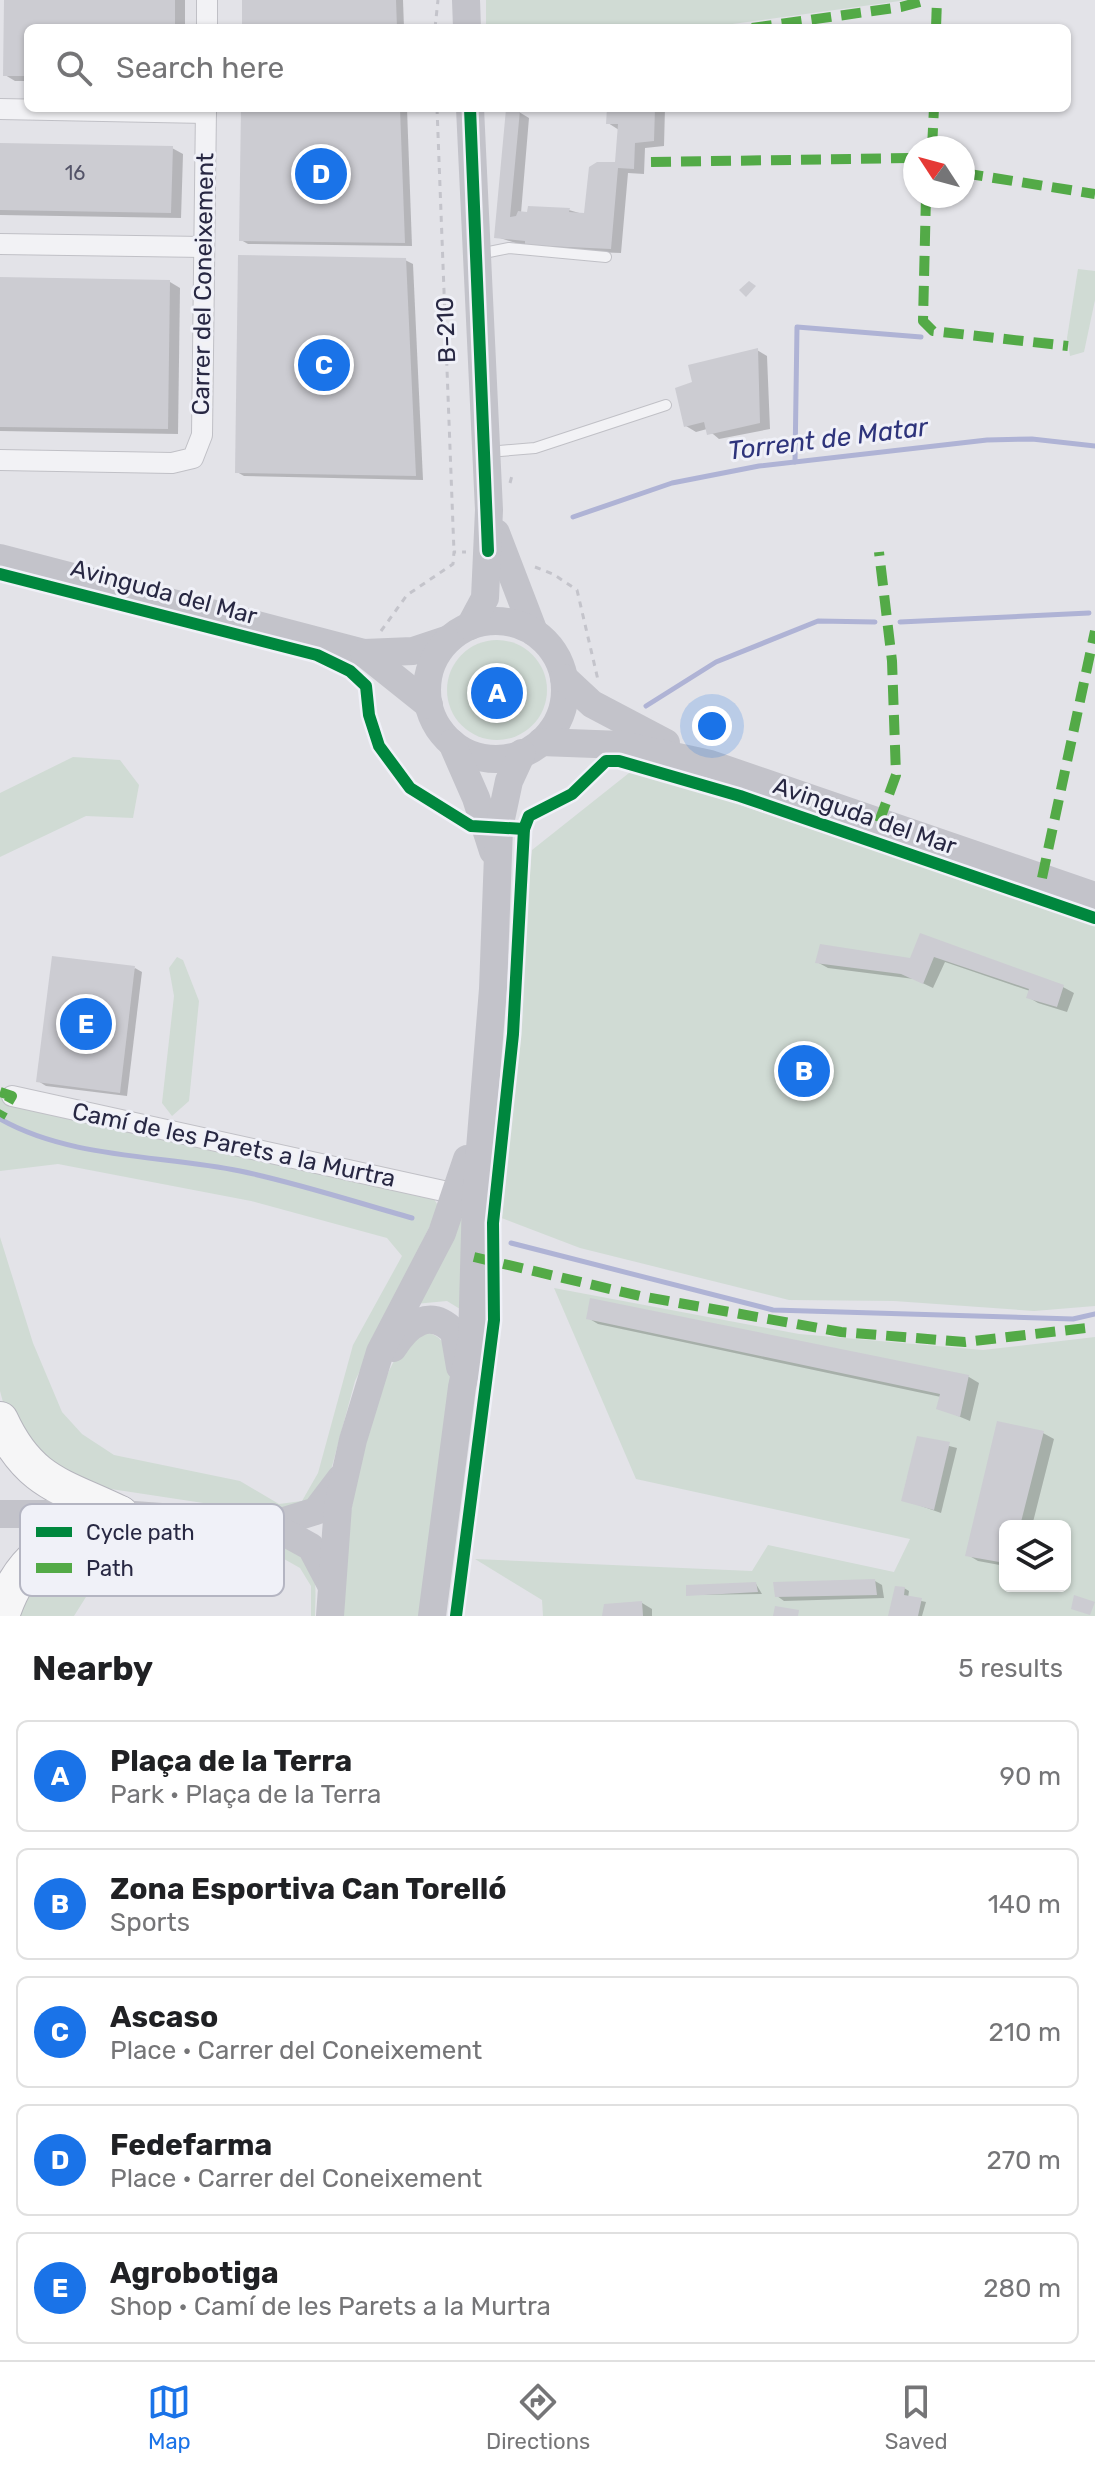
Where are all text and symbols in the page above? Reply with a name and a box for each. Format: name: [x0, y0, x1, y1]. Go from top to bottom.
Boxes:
search box: [24, 24, 1071, 112]
icon: search: [52, 46, 96, 90]
text: Search here: [116, 50, 284, 86]
north arrow: [903, 136, 975, 208]
pin: D: [295, 144, 347, 204]
street label: Carrer del Coneixement: [187, 152, 219, 416]
house number: 16: [65, 161, 85, 185]
street label: B-210: [431, 296, 461, 364]
pin: C: [298, 335, 350, 395]
water label: Torrent de Matar: [726, 411, 931, 467]
street label: Avinguda del Mar: [68, 554, 260, 630]
pin: A: [471, 663, 523, 723]
your location: [692, 706, 732, 746]
street label: Avinguda del Mar: [770, 772, 960, 860]
pin: E: [60, 994, 112, 1054]
pin: B: [778, 1041, 830, 1101]
street label: Camí de les Parets a la Murtra: [70, 1097, 398, 1193]
legend: [20, 1504, 284, 1596]
text: Cycle path: [86, 1519, 195, 1546]
map controls: [999, 1520, 1071, 1592]
button: layers: [999, 1520, 1071, 1592]
text: Path: [86, 1555, 134, 1582]
text: Nearby: [32, 1648, 153, 1689]
text: 5 results: [958, 1653, 1063, 1684]
text: Plaça de la Terra: [110, 1743, 352, 1779]
text: A: [51, 1761, 69, 1792]
text: 90 m: [1000, 1761, 1061, 1792]
text: Park · Plaça de la Terra: [110, 1779, 381, 1810]
text: Zona Esportiva Can Torelló: [110, 1871, 507, 1907]
text: B: [51, 1889, 69, 1920]
text: 140 m: [988, 1889, 1061, 1920]
text: Sports: [110, 1907, 190, 1938]
text: Ascaso: [110, 1999, 218, 2035]
text: C: [51, 2017, 69, 2048]
text: 210 m: [989, 2017, 1061, 2048]
text: Place · Carrer del Coneixement: [110, 2035, 482, 2066]
text: Fedefarma: [110, 2127, 272, 2163]
text: D: [51, 2145, 69, 2176]
text: 270 m: [986, 2145, 1061, 2176]
text: Place · Carrer del Coneixement: [110, 2163, 482, 2194]
text: Agrobotiga: [110, 2255, 279, 2291]
text: E: [52, 2273, 68, 2304]
text: 280 m: [983, 2273, 1061, 2304]
text: Shop · Camí de les Parets a la Murtra: [110, 2291, 551, 2322]
tab: Map: [147, 2380, 191, 2455]
tab: Directions: [486, 2380, 590, 2455]
tab: Saved: [885, 2380, 948, 2455]

